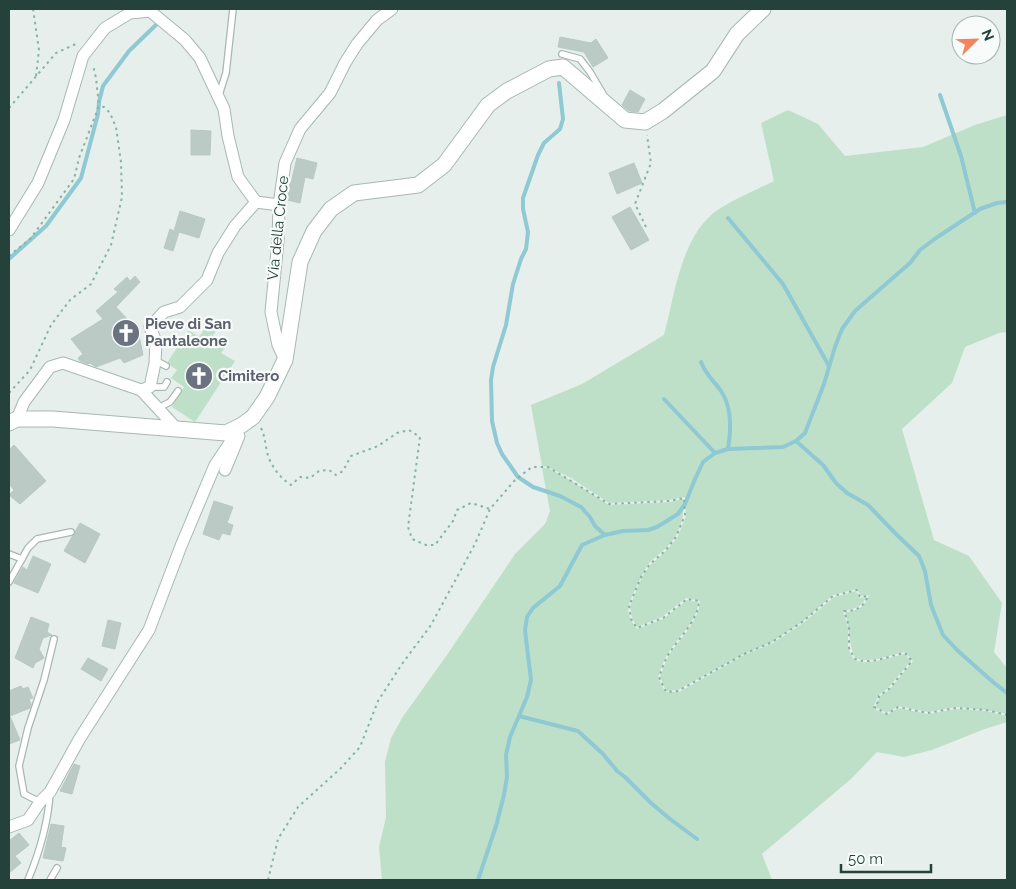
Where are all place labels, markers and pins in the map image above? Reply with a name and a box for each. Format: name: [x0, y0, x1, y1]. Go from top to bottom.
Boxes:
place label: Pieve di San Pantaleone: [145, 315, 231, 350]
church icon: Pieve di San Pantaleone: [111, 318, 141, 348]
church icon: Cimitero: [184, 361, 214, 391]
place label: Cimitero: [218, 367, 279, 385]

